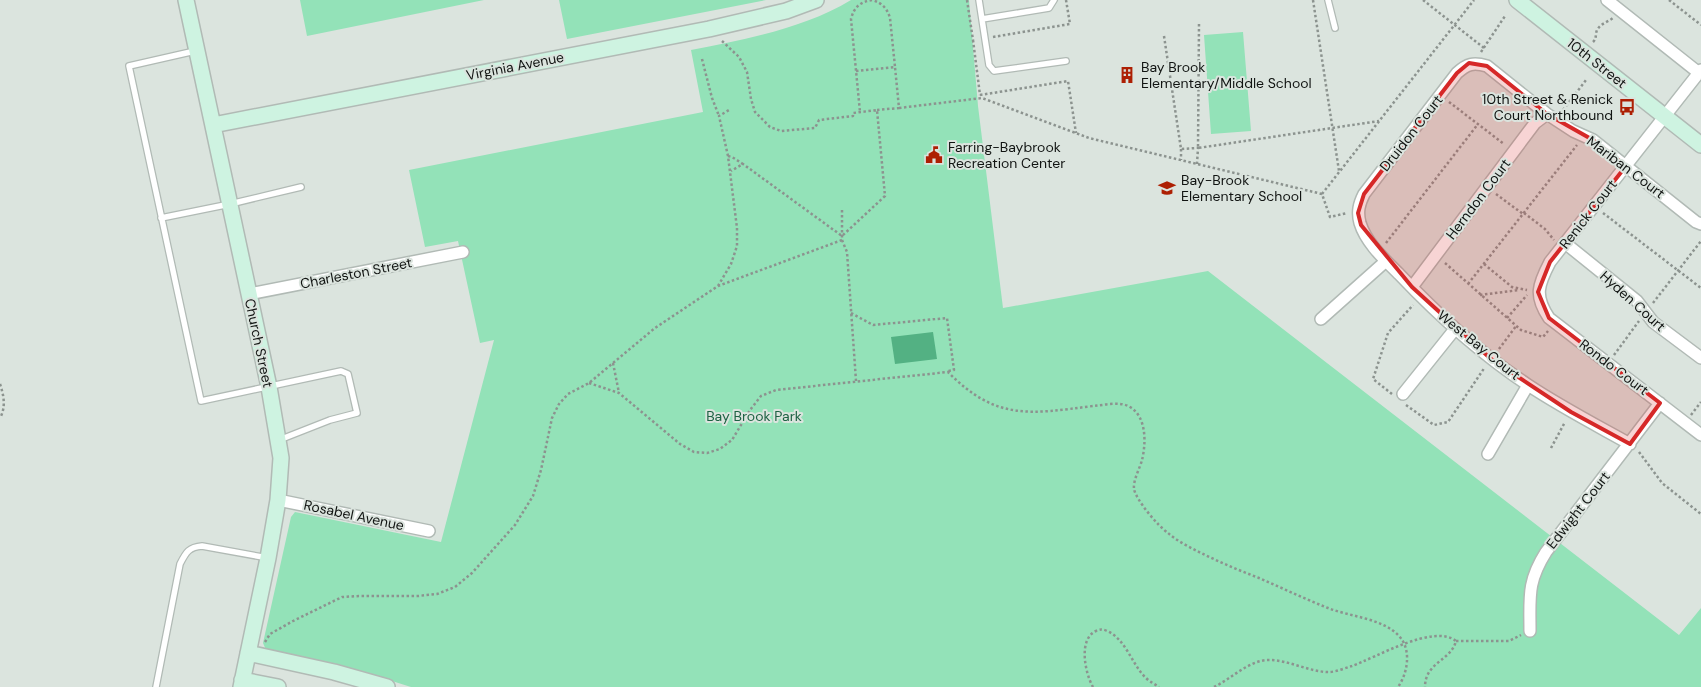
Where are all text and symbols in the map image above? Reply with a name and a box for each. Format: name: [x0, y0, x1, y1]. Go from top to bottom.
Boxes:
street label: 10th Street: [1564, 34, 1630, 92]
street label: Virginia Avenue: [465, 48, 565, 84]
place label: Bay Brook Elementary/Middle School: [1141, 58, 1312, 92]
building icon: Bay Brook Elementary/Middle School: [1117, 65, 1137, 85]
place label: 10th Street & Renick Court Northbound: [1482, 90, 1613, 124]
street label: Druidon Court: [1376, 91, 1446, 175]
bus stop icon: 10th Street & Renick Court Northbound: [1617, 97, 1637, 117]
street label: Mariban Court: [1583, 132, 1669, 202]
place label: Farring-Baybrook Recreation Center: [948, 138, 1066, 172]
public building icon: Farring-Baybrook Recreation Center: [924, 145, 944, 165]
street label: Herndon Court: [1442, 155, 1514, 243]
place label: Bay-Brook Elementary School: [1181, 171, 1302, 205]
street label: Renick Court: [1555, 176, 1621, 252]
school or university icon: Bay-Brook Elementary School: [1157, 178, 1177, 198]
street label: Charleston Street: [298, 253, 414, 293]
street label: Hyden Court: [1596, 267, 1670, 335]
street label: Church Street: [241, 297, 277, 389]
street label: West Bay Court: [1434, 306, 1524, 384]
street label: Rondo Court: [1576, 335, 1652, 399]
park label: Bay Brook Park: [706, 407, 802, 425]
street label: Edwight Court: [1542, 468, 1614, 552]
street label: Rosabel Avenue: [302, 496, 406, 534]

